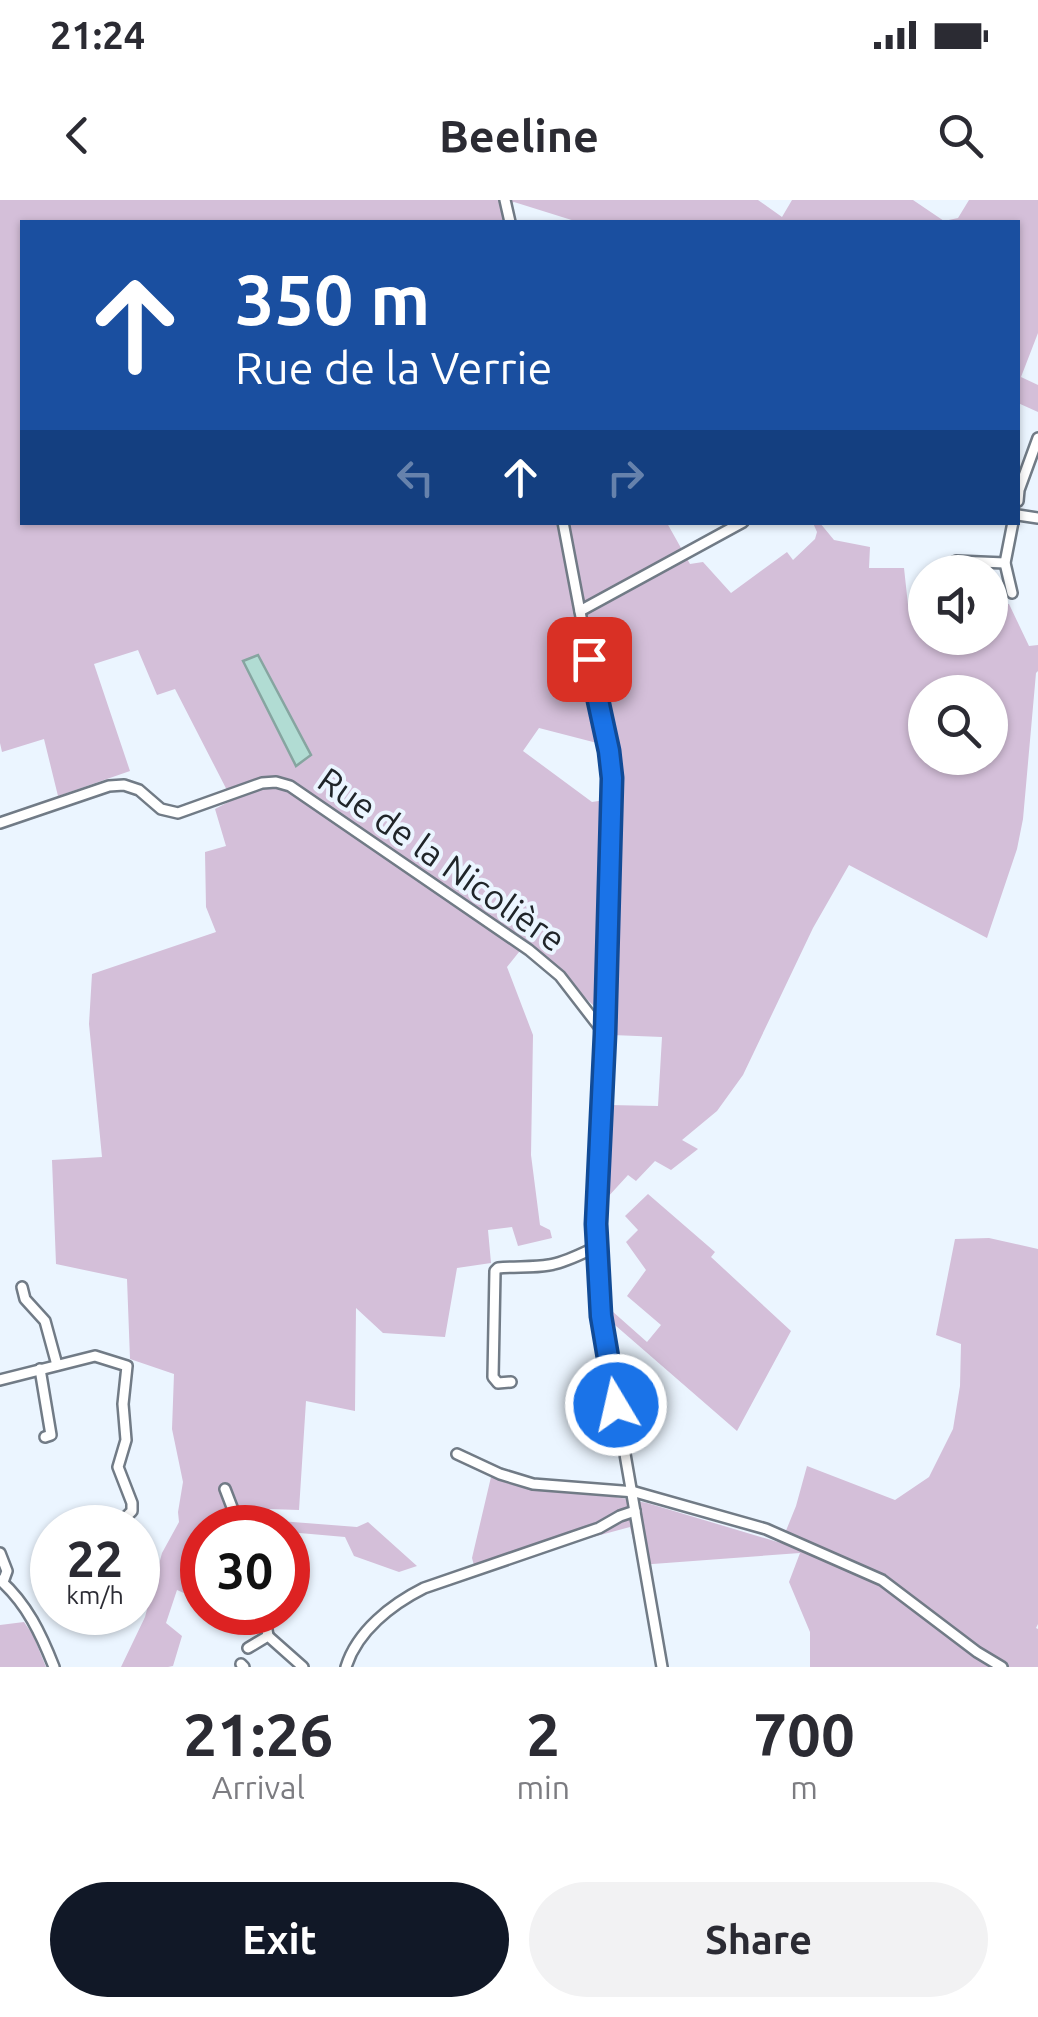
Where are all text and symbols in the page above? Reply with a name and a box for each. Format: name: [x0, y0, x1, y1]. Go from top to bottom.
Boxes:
text: 21:24: [50, 14, 145, 56]
icon: back: [50, 108, 105, 163]
icon: search: [933, 108, 988, 163]
text: Beeline: [439, 110, 599, 161]
icon: ahead: [70, 260, 200, 390]
text: 350 m: [235, 260, 430, 338]
text: Rue de la Verrie: [235, 342, 552, 393]
icon: left: [388, 450, 443, 505]
icon: ahead: [493, 450, 548, 505]
icon: right: [598, 450, 653, 505]
map controls: [908, 555, 1008, 775]
button: sound: [908, 555, 1008, 655]
pin: [547, 617, 632, 702]
icon: arrive: [562, 632, 617, 687]
button: search: [908, 675, 1008, 775]
street label: Rue de la Nicolière: [311, 759, 573, 959]
position arrow: [564, 1353, 668, 1457]
speed limit sign: 30: [180, 1505, 310, 1635]
text: 22: [67, 1530, 123, 1586]
text: km/h: [66, 1581, 124, 1609]
text: 21:26: [183, 1700, 333, 1767]
text: 2: [526, 1700, 560, 1767]
text: 700: [753, 1700, 855, 1767]
text: Arrival: [212, 1769, 305, 1805]
text: min: [516, 1769, 570, 1805]
text: m: [790, 1769, 818, 1805]
button: Exit: [50, 1882, 509, 1997]
button: Share: [529, 1882, 988, 1997]

